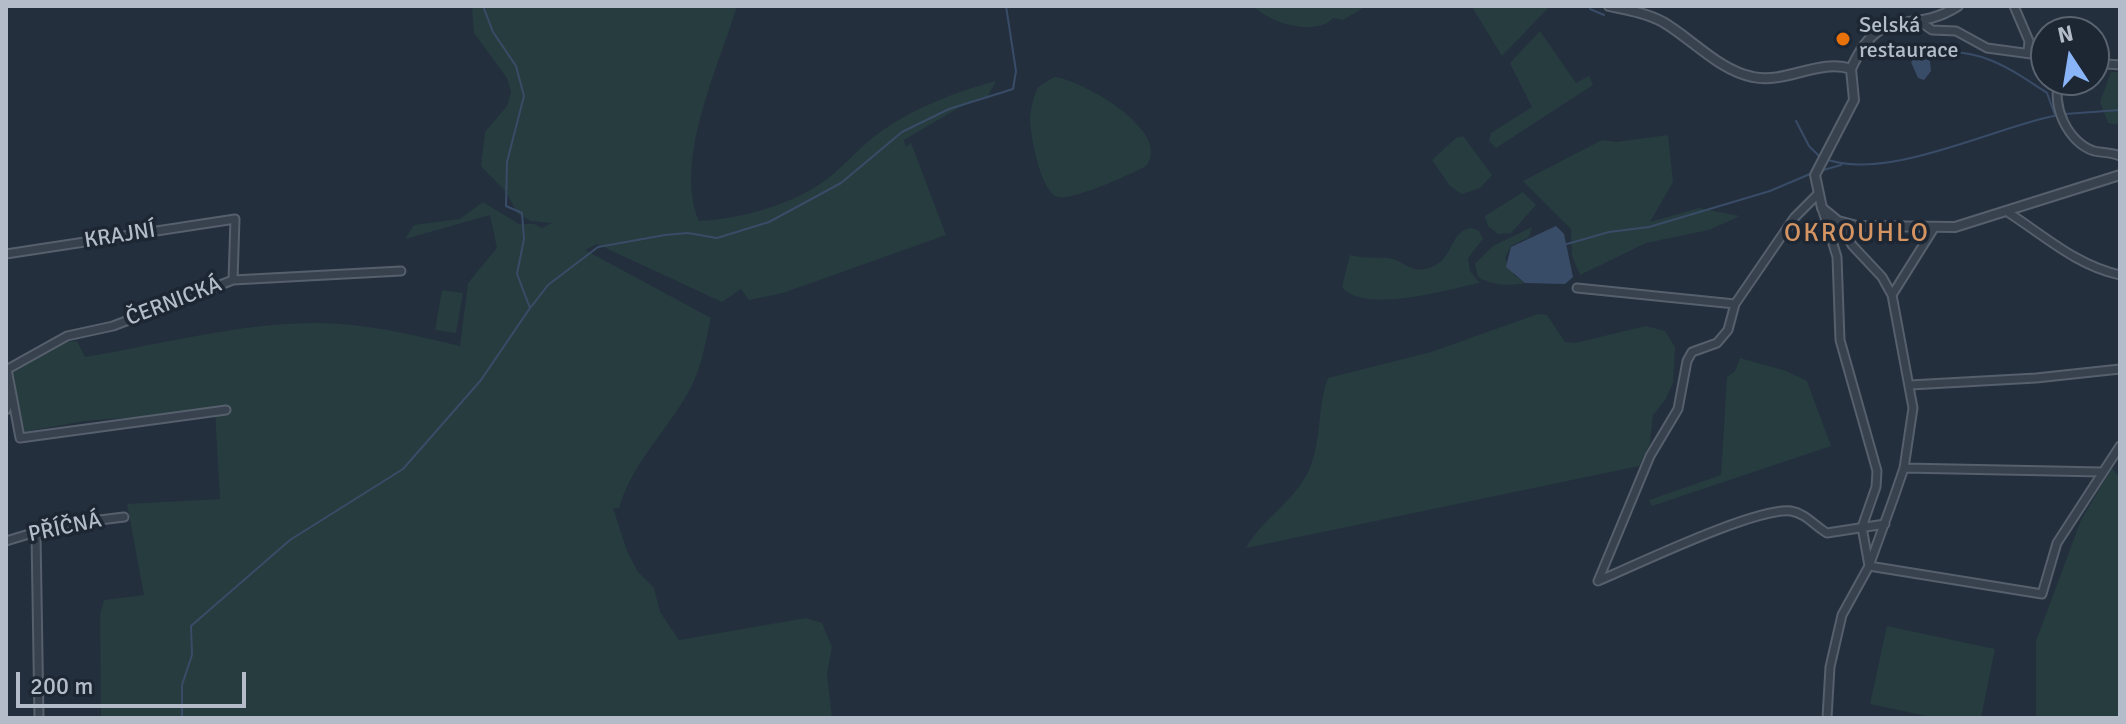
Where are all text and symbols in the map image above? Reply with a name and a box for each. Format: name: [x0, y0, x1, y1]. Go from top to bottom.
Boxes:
place label: Selská restaurace: [1859, 13, 1958, 64]
north arrow: [2030, 16, 2110, 96]
text: N: [2055, 19, 2076, 49]
marker: Selská restaurace: [1834, 30, 1852, 48]
street label: KRAJNÍ: [83, 217, 157, 255]
district label: OKROUHLO: [1784, 218, 1930, 250]
street label: ČERNICKÁ: [123, 272, 225, 332]
street label: PŘÍČNÁ: [26, 507, 104, 549]
scale bar: [20, 656, 250, 706]
text: 200 m: [30, 671, 93, 701]

